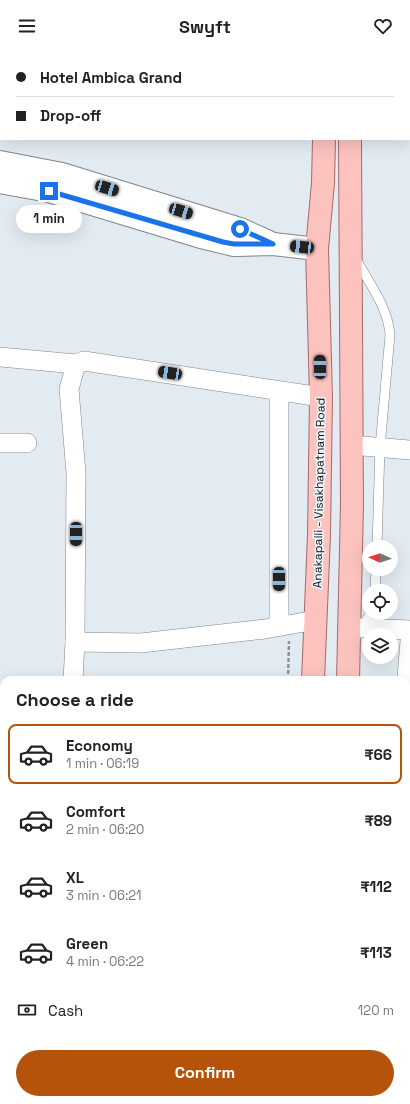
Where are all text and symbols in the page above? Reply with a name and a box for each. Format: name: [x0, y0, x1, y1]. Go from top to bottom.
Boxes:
icon: menu: [16, 15, 38, 37]
text: Swyft: [179, 15, 231, 38]
icon: heart: [372, 15, 394, 37]
text: Hotel Ambica Grand: [40, 68, 182, 87]
text: Drop-off: [40, 106, 101, 125]
car: [94, 179, 120, 197]
route end: [40, 182, 58, 200]
car: [168, 202, 194, 220]
callout: 1 min: [16, 205, 82, 233]
text: 1 min: [33, 210, 65, 227]
route start: [231, 220, 249, 238]
car: [289, 240, 315, 254]
car: [314, 355, 326, 379]
car: [157, 365, 183, 381]
street label: Anakapalli - Visakhapatnam Road: [309, 398, 329, 588]
car: [70, 522, 82, 546]
north arrow: [362, 540, 398, 576]
map controls: [362, 540, 398, 664]
car: [273, 567, 285, 591]
button: locate: [362, 584, 398, 620]
button: layers: [362, 628, 398, 664]
text: Choose a ride: [16, 688, 134, 711]
icon: car: [18, 736, 54, 772]
text: Economy: [66, 736, 133, 755]
text: ₹66: [364, 745, 392, 764]
text: 1 min · 06:19: [66, 755, 139, 772]
icon: car: [18, 802, 54, 838]
text: Comfort: [66, 802, 126, 821]
text: ₹89: [364, 811, 392, 830]
text: 2 min · 06:20: [66, 821, 144, 838]
icon: car: [18, 868, 54, 904]
text: XL: [66, 868, 84, 887]
text: ₹112: [360, 877, 392, 896]
text: 3 min · 06:21: [66, 887, 142, 904]
icon: car: [18, 934, 54, 970]
text: Green: [66, 934, 108, 953]
text: ₹113: [360, 943, 392, 962]
text: 4 min · 06:22: [66, 953, 144, 970]
icon: cash: [16, 999, 38, 1021]
text: Cash: [48, 1001, 83, 1020]
text: 120 m: [358, 1002, 394, 1019]
button: Confirm: [16, 1050, 394, 1096]

